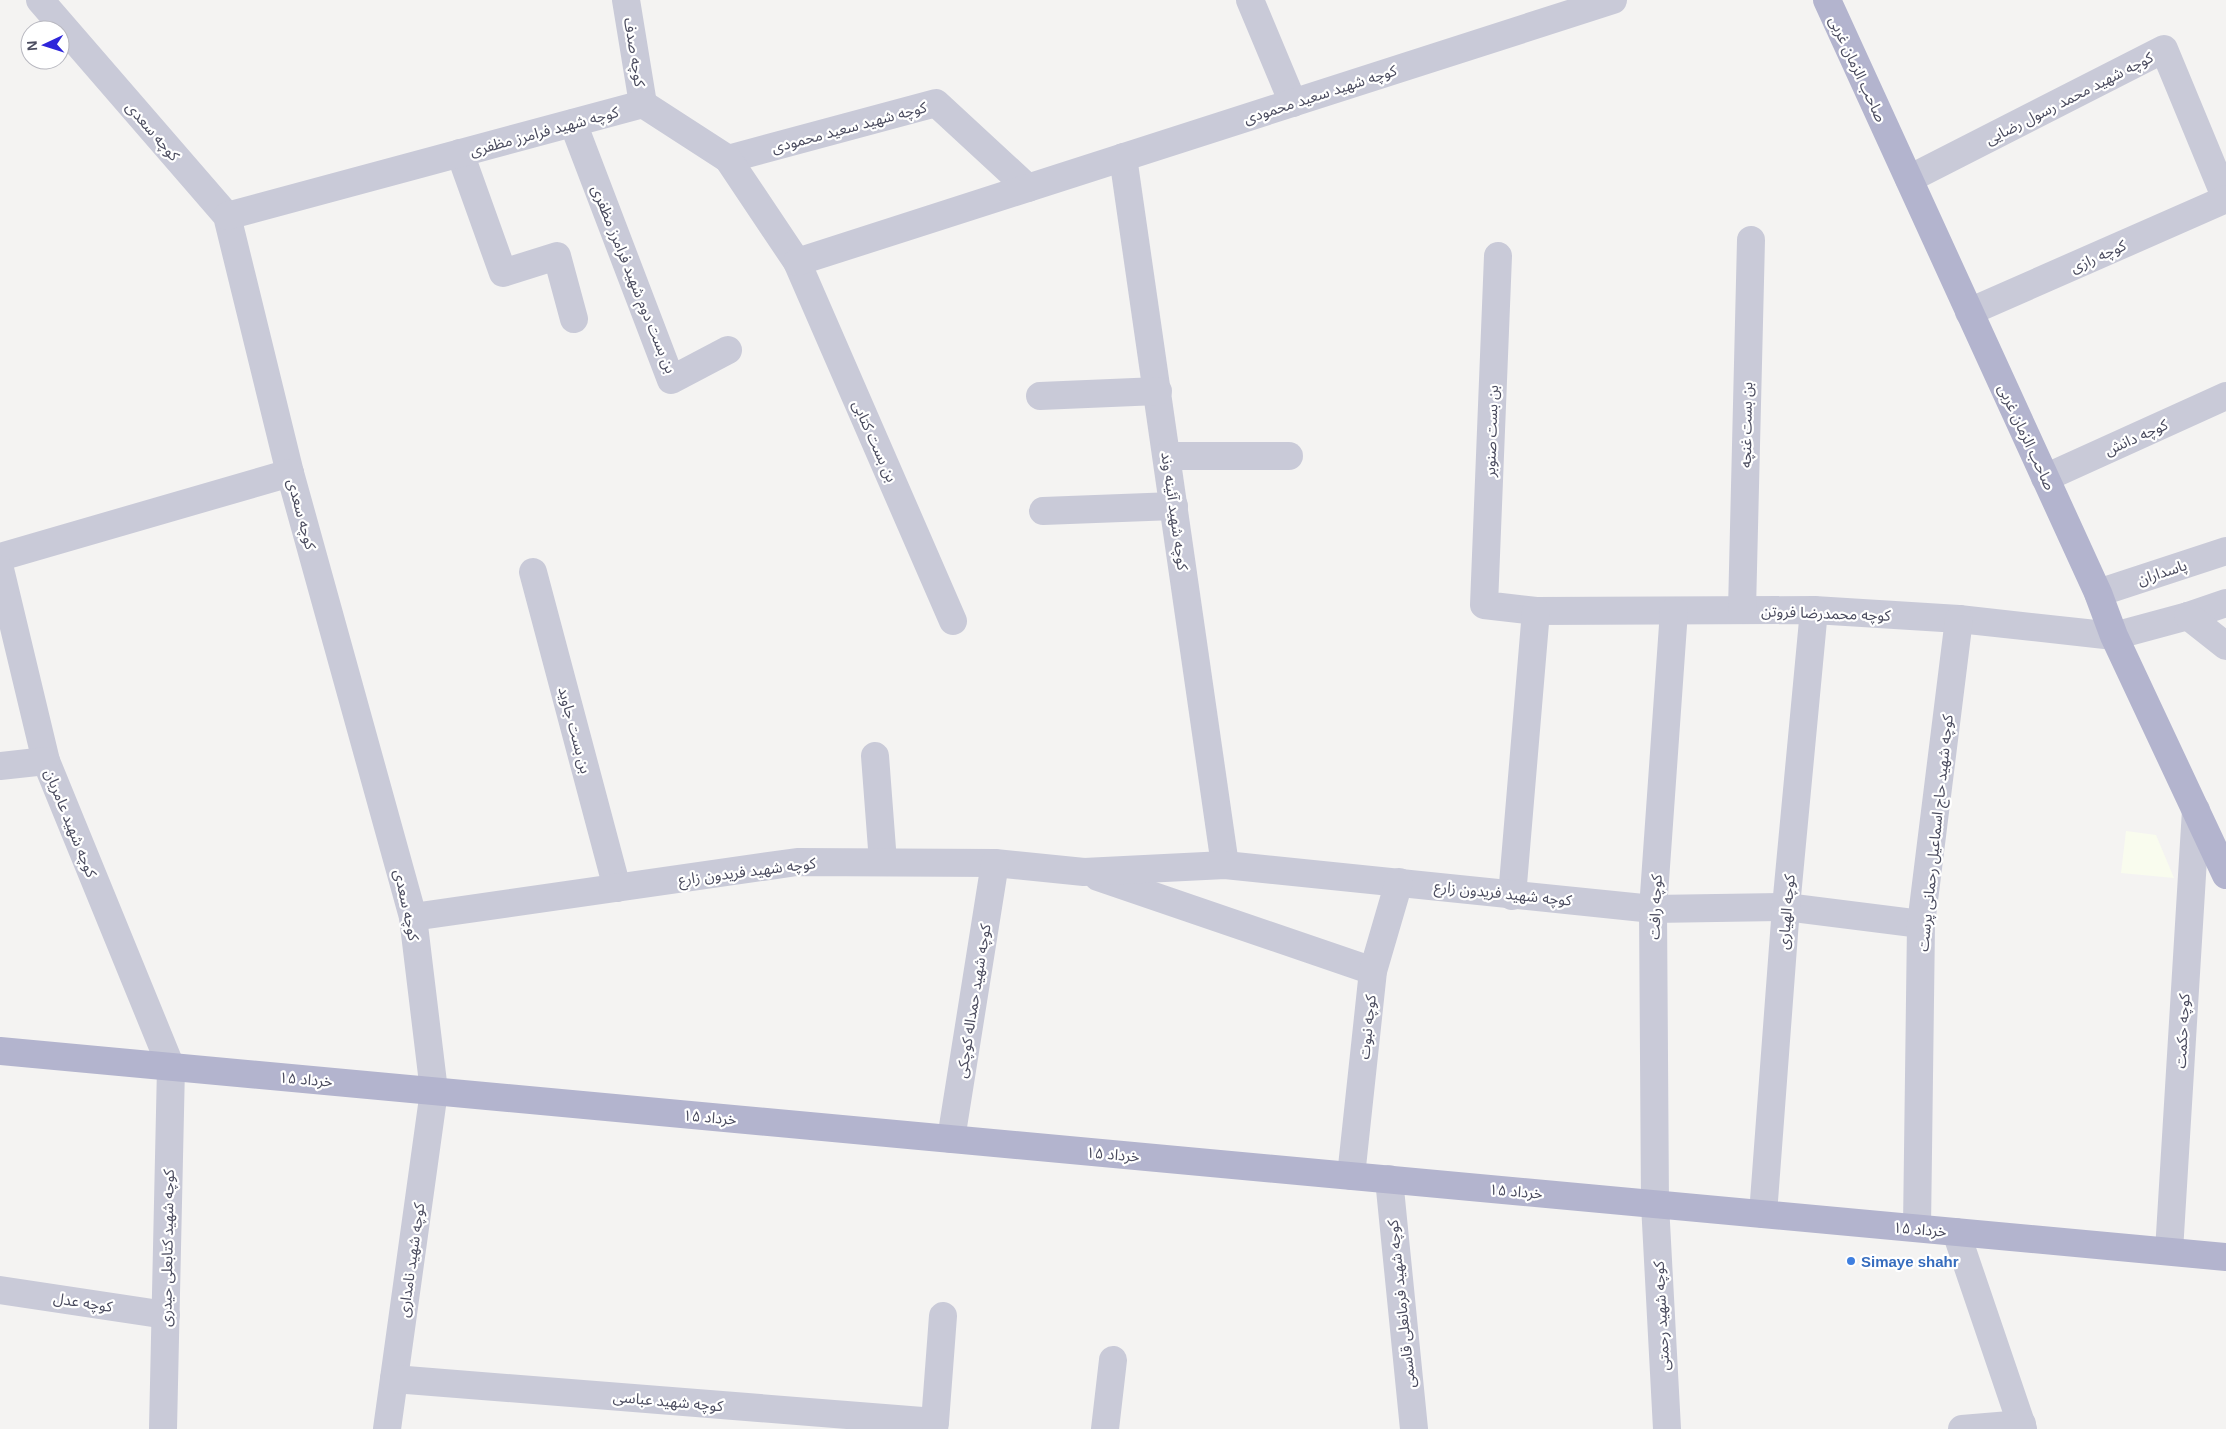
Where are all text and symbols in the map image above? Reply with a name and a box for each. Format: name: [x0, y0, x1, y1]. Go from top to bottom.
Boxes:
street label: صاحب الزمان غربی: [1825, 13, 1890, 125]
street label: کوچه صدف: [619, 16, 649, 89]
north arrow: [20, 20, 70, 70]
text: N: [24, 40, 40, 52]
street label: کوچه شهید محمد رسول رضایی: [1982, 48, 2157, 150]
street label: کوچه شهید سعید محمودی: [1241, 61, 1400, 129]
street label: کوچه سعدی: [121, 98, 184, 166]
street label: کوچه شهید سعید محمودی: [770, 98, 930, 158]
street label: کوچه شهید فرامرز مظفری: [468, 103, 622, 161]
street label: بن بست دوم شهید فرامرز مظفری: [586, 182, 680, 377]
street label: کوچه رازی: [2068, 236, 2130, 278]
street label: صاحب الزمان غربی: [1994, 381, 2059, 493]
street label: بن بست غنچه: [1737, 382, 1757, 468]
street label: بن بست صنوبر: [1481, 385, 1502, 478]
street label: بن بست کتابی: [848, 397, 901, 485]
street label: کوچه دانش: [2102, 415, 2172, 460]
street label: کوچه شهید آئینه وند: [1156, 451, 1192, 572]
street label: کوچه سعدی: [282, 477, 320, 553]
street label: پاسداران: [2135, 556, 2190, 590]
street label: کوچه محمدرضا فروتن: [1761, 602, 1892, 626]
street label: بن بست جاوید: [554, 685, 595, 775]
street label: کوچه شهید حاج اسماعیل رحمانی پرست: [1914, 713, 1960, 953]
street label: کوچه شهید عامریان: [40, 766, 101, 881]
street label: کوچه شهید فریدون زارع: [677, 854, 818, 892]
street label: کوچه سعدی: [389, 868, 423, 943]
street label: کوچه رافت: [1645, 873, 1667, 940]
street label: کوچه الهیاری: [1774, 873, 1800, 951]
street label: کوچه شهید فریدون زارع: [1433, 877, 1573, 913]
street label: کوچه شهید حمداله کوچکی: [952, 922, 996, 1080]
street label: کوچه حکمت: [2172, 992, 2195, 1069]
street label: کوچه نبوت: [1355, 993, 1381, 1060]
street label: ۱۵ خرداد: [279, 1068, 334, 1091]
street label: ۱۵ خرداد: [683, 1106, 738, 1129]
street label: ۱۵ خرداد: [1086, 1143, 1141, 1166]
street label: کوچه شهید کتابعلی حیدری: [157, 1168, 179, 1327]
street label: ۱۵ خرداد: [1489, 1180, 1544, 1203]
street label: کوچه شهید نامداری: [395, 1201, 430, 1319]
street label: کوچه شهید فرمانعلی قاسمی: [1384, 1218, 1420, 1389]
street label: ۱۵ خرداد: [1893, 1218, 1948, 1241]
place label: Simaye shahr: [1861, 1253, 1959, 1270]
marker: Simaye shahr: [1845, 1255, 1857, 1267]
street label: کوچه شهید رحمتی: [1650, 1260, 1674, 1371]
street label: کوچه عدل: [52, 1289, 115, 1317]
street label: کوچه شهید عباسی: [612, 1388, 725, 1416]

